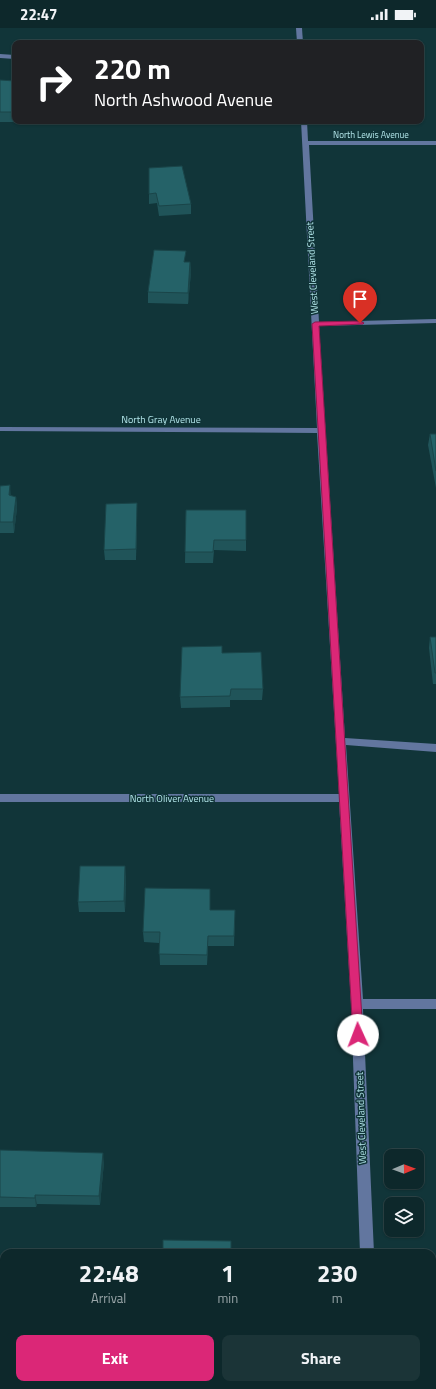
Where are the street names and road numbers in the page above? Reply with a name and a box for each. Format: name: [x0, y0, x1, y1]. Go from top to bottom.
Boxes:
street label: North Lewis Avenue: [333, 128, 409, 141]
street label: West Cleveland Street: [302, 221, 322, 315]
street label: North Gray Avenue: [121, 412, 201, 427]
street label: North Oliver Avenue: [130, 791, 214, 806]
street label: West Cleveland Street: [352, 1071, 370, 1164]

